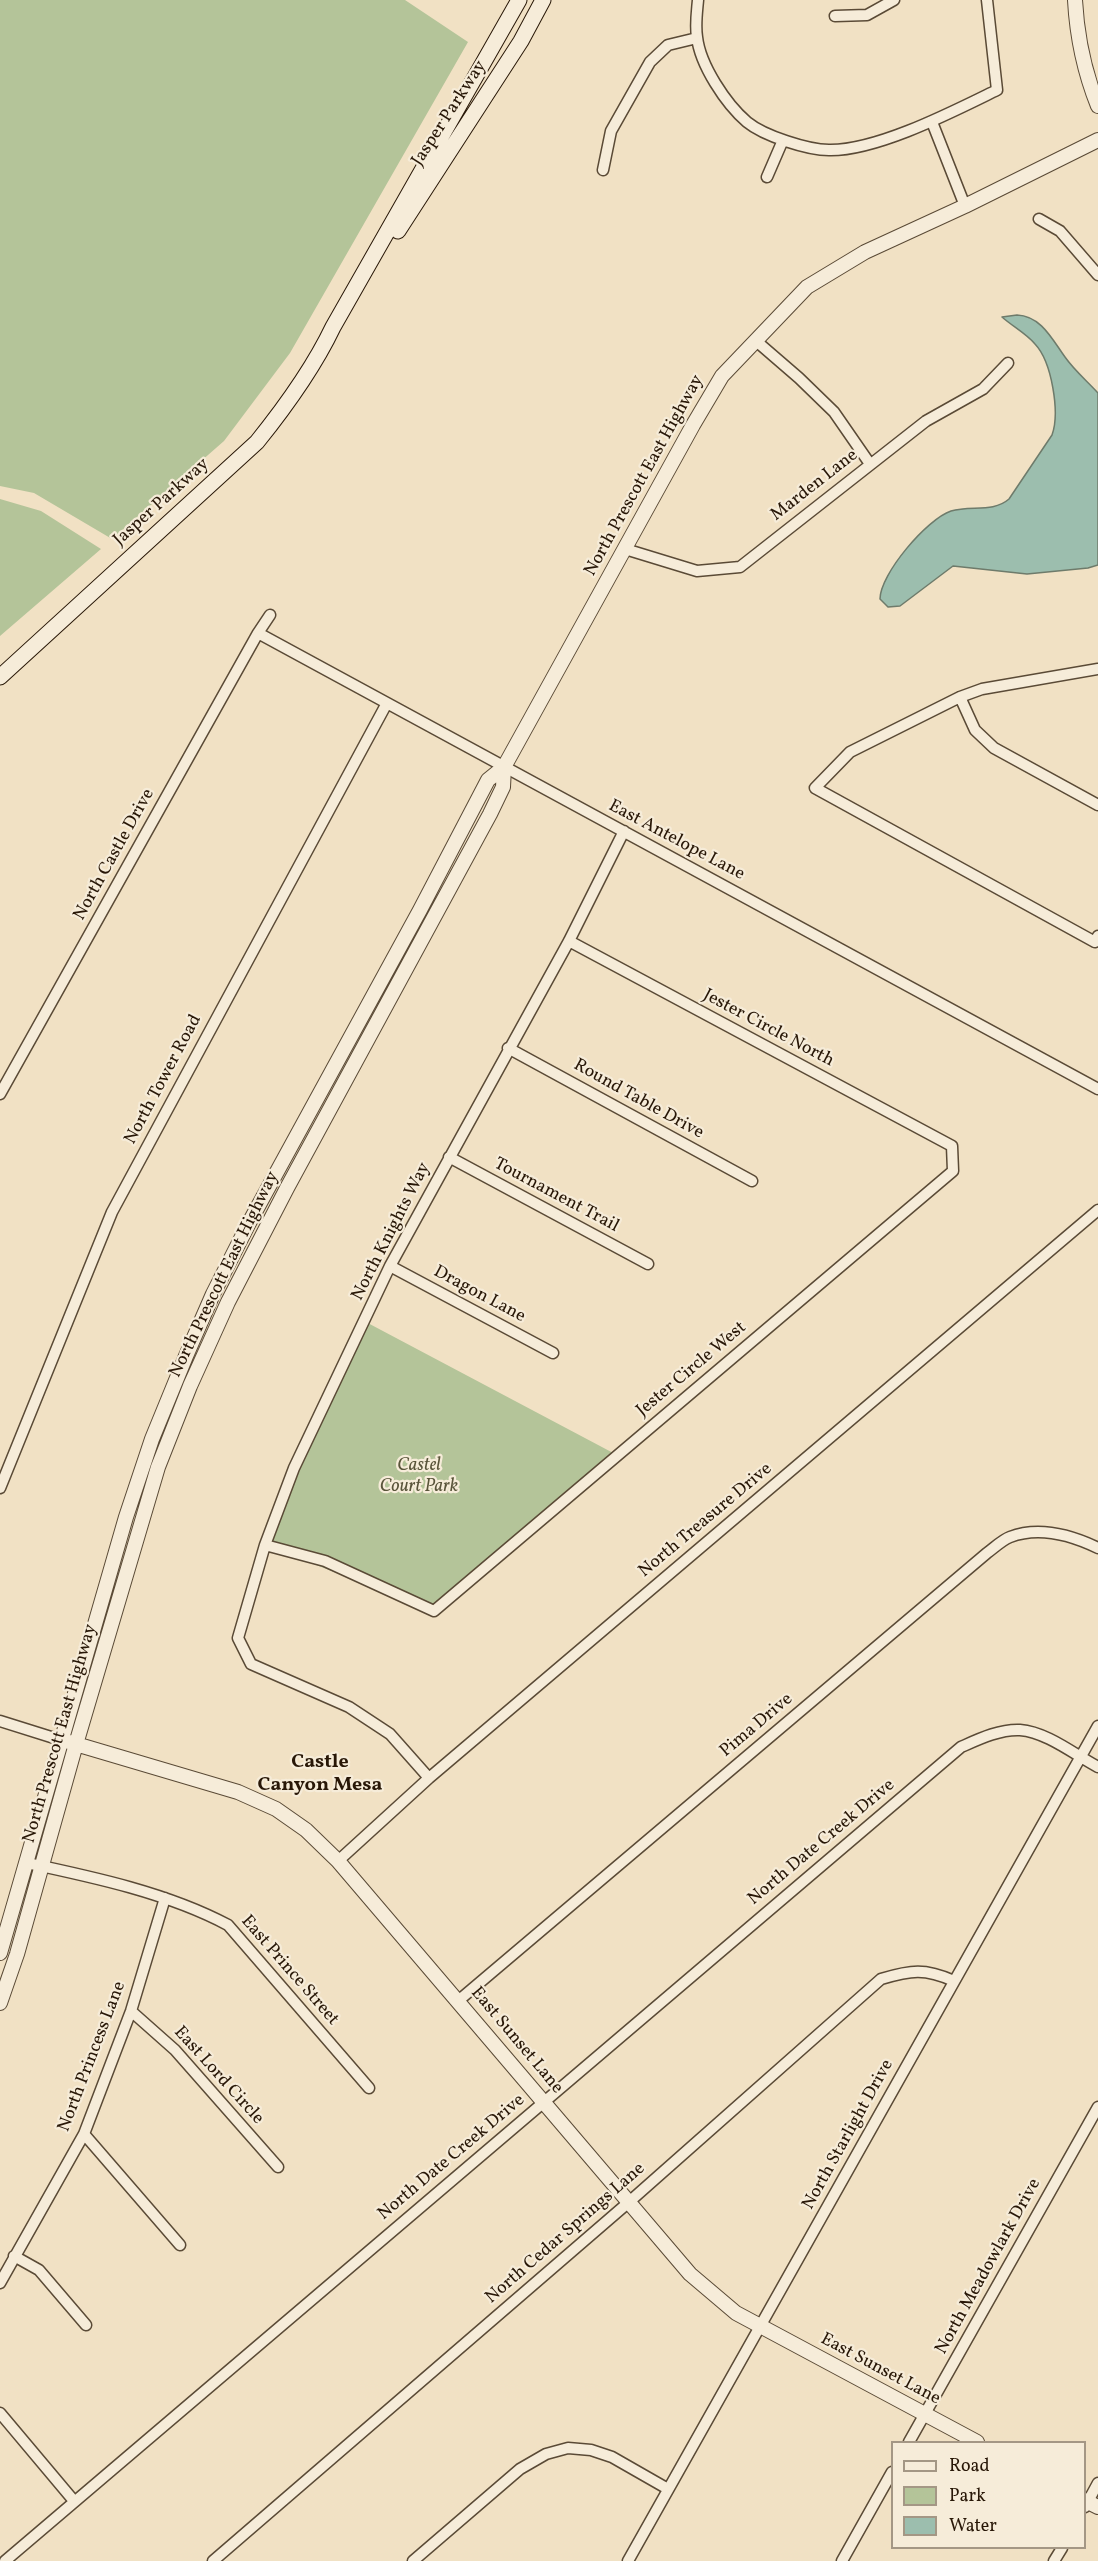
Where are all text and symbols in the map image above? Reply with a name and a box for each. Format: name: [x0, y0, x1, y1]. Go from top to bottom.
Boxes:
street label: Jasper Parkway: [408, 57, 492, 171]
street label: North Prescott East Highway: [581, 372, 709, 580]
street label: Marden Lane: [767, 445, 863, 527]
street label: Jasper Parkway: [110, 454, 214, 552]
street label: North Castle Drive: [70, 785, 160, 925]
street label: East Antelope Lane: [604, 796, 748, 886]
street label: Jester Circle North: [699, 985, 837, 1073]
street label: North Tower Road: [121, 1011, 207, 1149]
street label: Round Table Drive: [569, 1055, 707, 1145]
street label: Tournament Trail: [490, 1154, 622, 1238]
street label: North Knights Way: [348, 1159, 436, 1305]
street label: North Prescott East Highway: [166, 1168, 284, 1382]
street label: Dragon Lane: [429, 1262, 529, 1328]
street label: Jester Circle West: [633, 1318, 751, 1422]
park label: Castel Court Park: [380, 1456, 458, 1498]
street label: North Treasure Drive: [635, 1459, 777, 1583]
street label: North Prescott East Highway: [19, 1622, 103, 1846]
street label: Pima Drive: [716, 1689, 798, 1763]
district label: Castle Canyon Mesa: [258, 1751, 382, 1798]
street label: North Date Creek Drive: [744, 1775, 900, 1911]
street label: East Prince Street: [235, 1911, 343, 2031]
street label: North Princess Lane: [54, 1979, 132, 2135]
street label: East Sunset Lane: [465, 1983, 567, 2099]
street label: East Lord Circle: [168, 2022, 268, 2130]
street label: North Starlight Drive: [799, 2056, 899, 2214]
street label: North Date Creek Drive: [374, 2090, 530, 2226]
street label: North Cedar Springs Lane: [482, 2159, 650, 2309]
street label: North Meadowlark Drive: [932, 2175, 1046, 2359]
street label: East Sunset Lane: [816, 2329, 944, 2411]
legend: [891, 2441, 1086, 2549]
text: Road: [949, 2454, 990, 2479]
text: Park: [949, 2484, 986, 2509]
text: Water: [949, 2514, 997, 2539]

